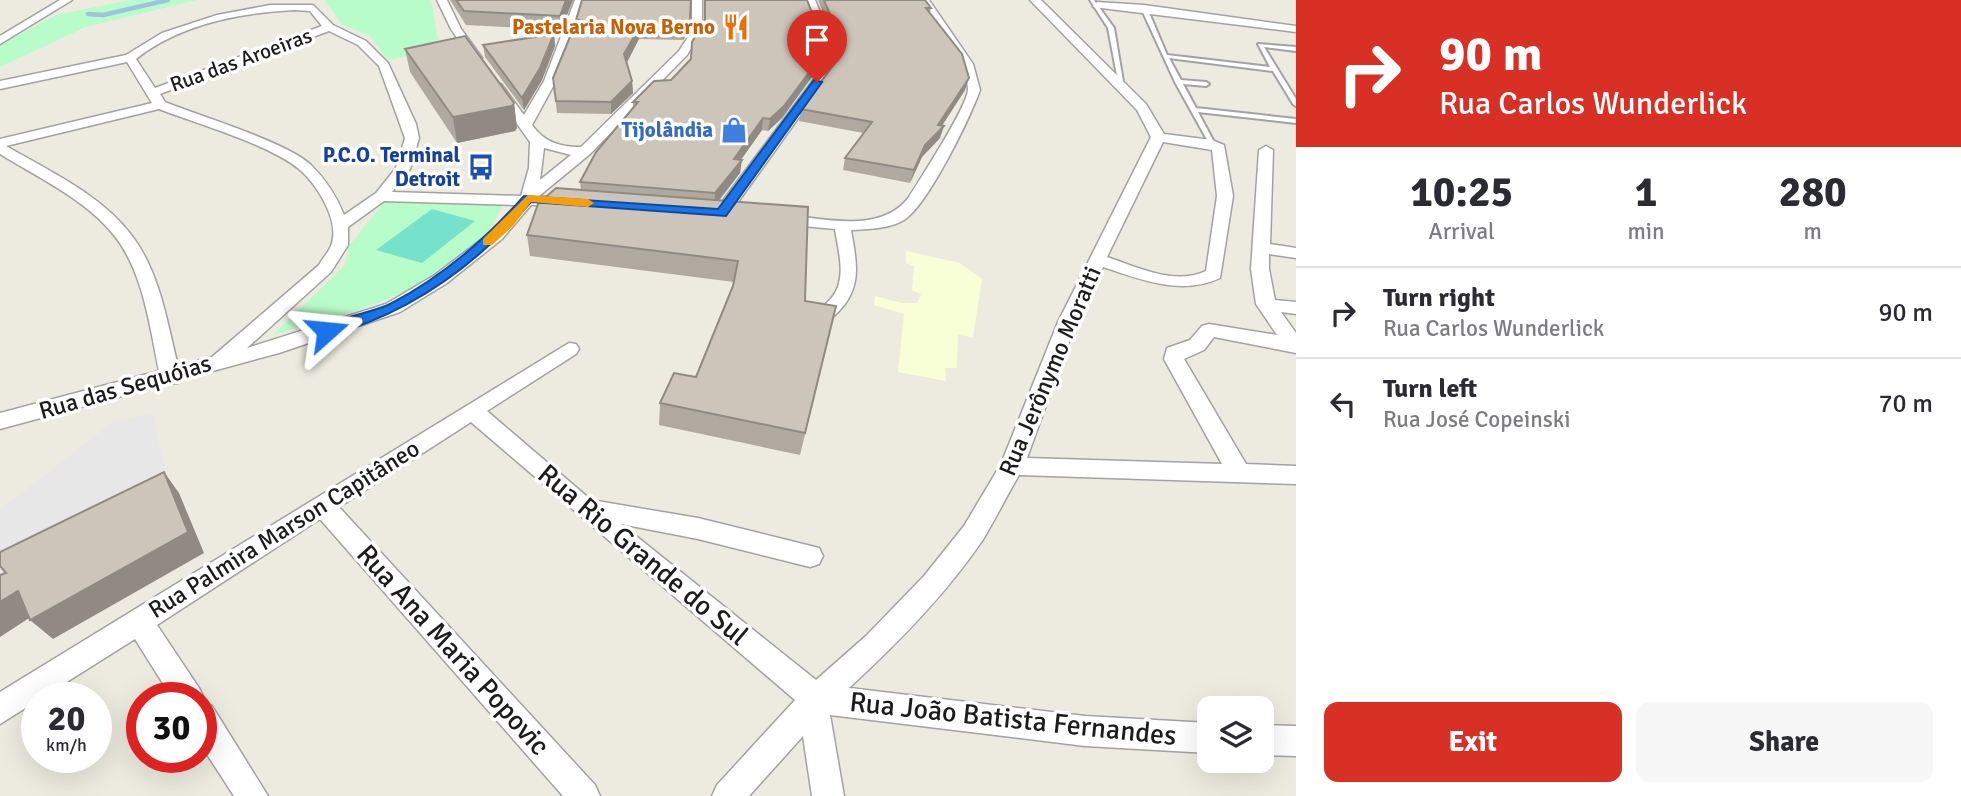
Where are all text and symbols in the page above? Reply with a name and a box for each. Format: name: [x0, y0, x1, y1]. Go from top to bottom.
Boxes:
pin: [787, 10, 847, 82]
restaurant icon: Pastelaria Nova Berno: [721, 12, 751, 42]
place label: Pastelaria Nova Berno: [512, 14, 715, 40]
icon: arrive: [798, 21, 836, 59]
street label: Rua das Aroeiras: [166, 22, 316, 98]
text: 90 m: [1439, 24, 1542, 84]
icon: right: [1324, 28, 1415, 119]
text: Rua Carlos Wunderlick: [1439, 84, 1747, 123]
shop icon: Tijolândia: [719, 115, 749, 145]
place label: Tijolândia: [621, 117, 713, 143]
place label: P.C.O. Terminal Detroit: [323, 142, 460, 192]
bus stop icon: P.C.O. Terminal Detroit: [466, 152, 496, 182]
text: 10:25: [1410, 167, 1513, 218]
text: 1: [1635, 167, 1657, 218]
text: 280: [1779, 167, 1847, 218]
text: Arrival: [1429, 217, 1495, 246]
text: min: [1627, 217, 1665, 246]
text: m: [1804, 217, 1822, 246]
street label: Rua Jerônymo Moratti: [992, 262, 1108, 480]
text: Turn right: [1383, 282, 1495, 314]
position arrow: [290, 294, 364, 368]
icon: right: [1324, 294, 1362, 332]
text: 90 m: [1878, 297, 1933, 329]
text: Rua Carlos Wunderlick: [1383, 314, 1604, 343]
street label: Rua das Sequóias: [35, 348, 215, 426]
text: Turn left: [1383, 373, 1477, 405]
icon: left: [1324, 385, 1362, 423]
text: 70 m: [1878, 388, 1933, 420]
text: Rua José Copeinski: [1383, 405, 1570, 434]
street label: Rua Palmira Marson Capitâneo: [143, 433, 425, 625]
street label: Rua Rio Grande do Sul: [531, 457, 755, 653]
street label: Rua Ana Maria Popovic: [349, 537, 557, 763]
speed limit sign: 30: [126, 682, 217, 773]
street label: Rua João Batista Fernandes: [848, 685, 1178, 753]
map controls: [1197, 696, 1274, 773]
button: layers: [1197, 696, 1274, 773]
text: 20: [48, 697, 85, 740]
button: Exit: [1324, 702, 1622, 782]
button: Share: [1636, 702, 1933, 782]
text: km/h: [46, 734, 87, 756]

